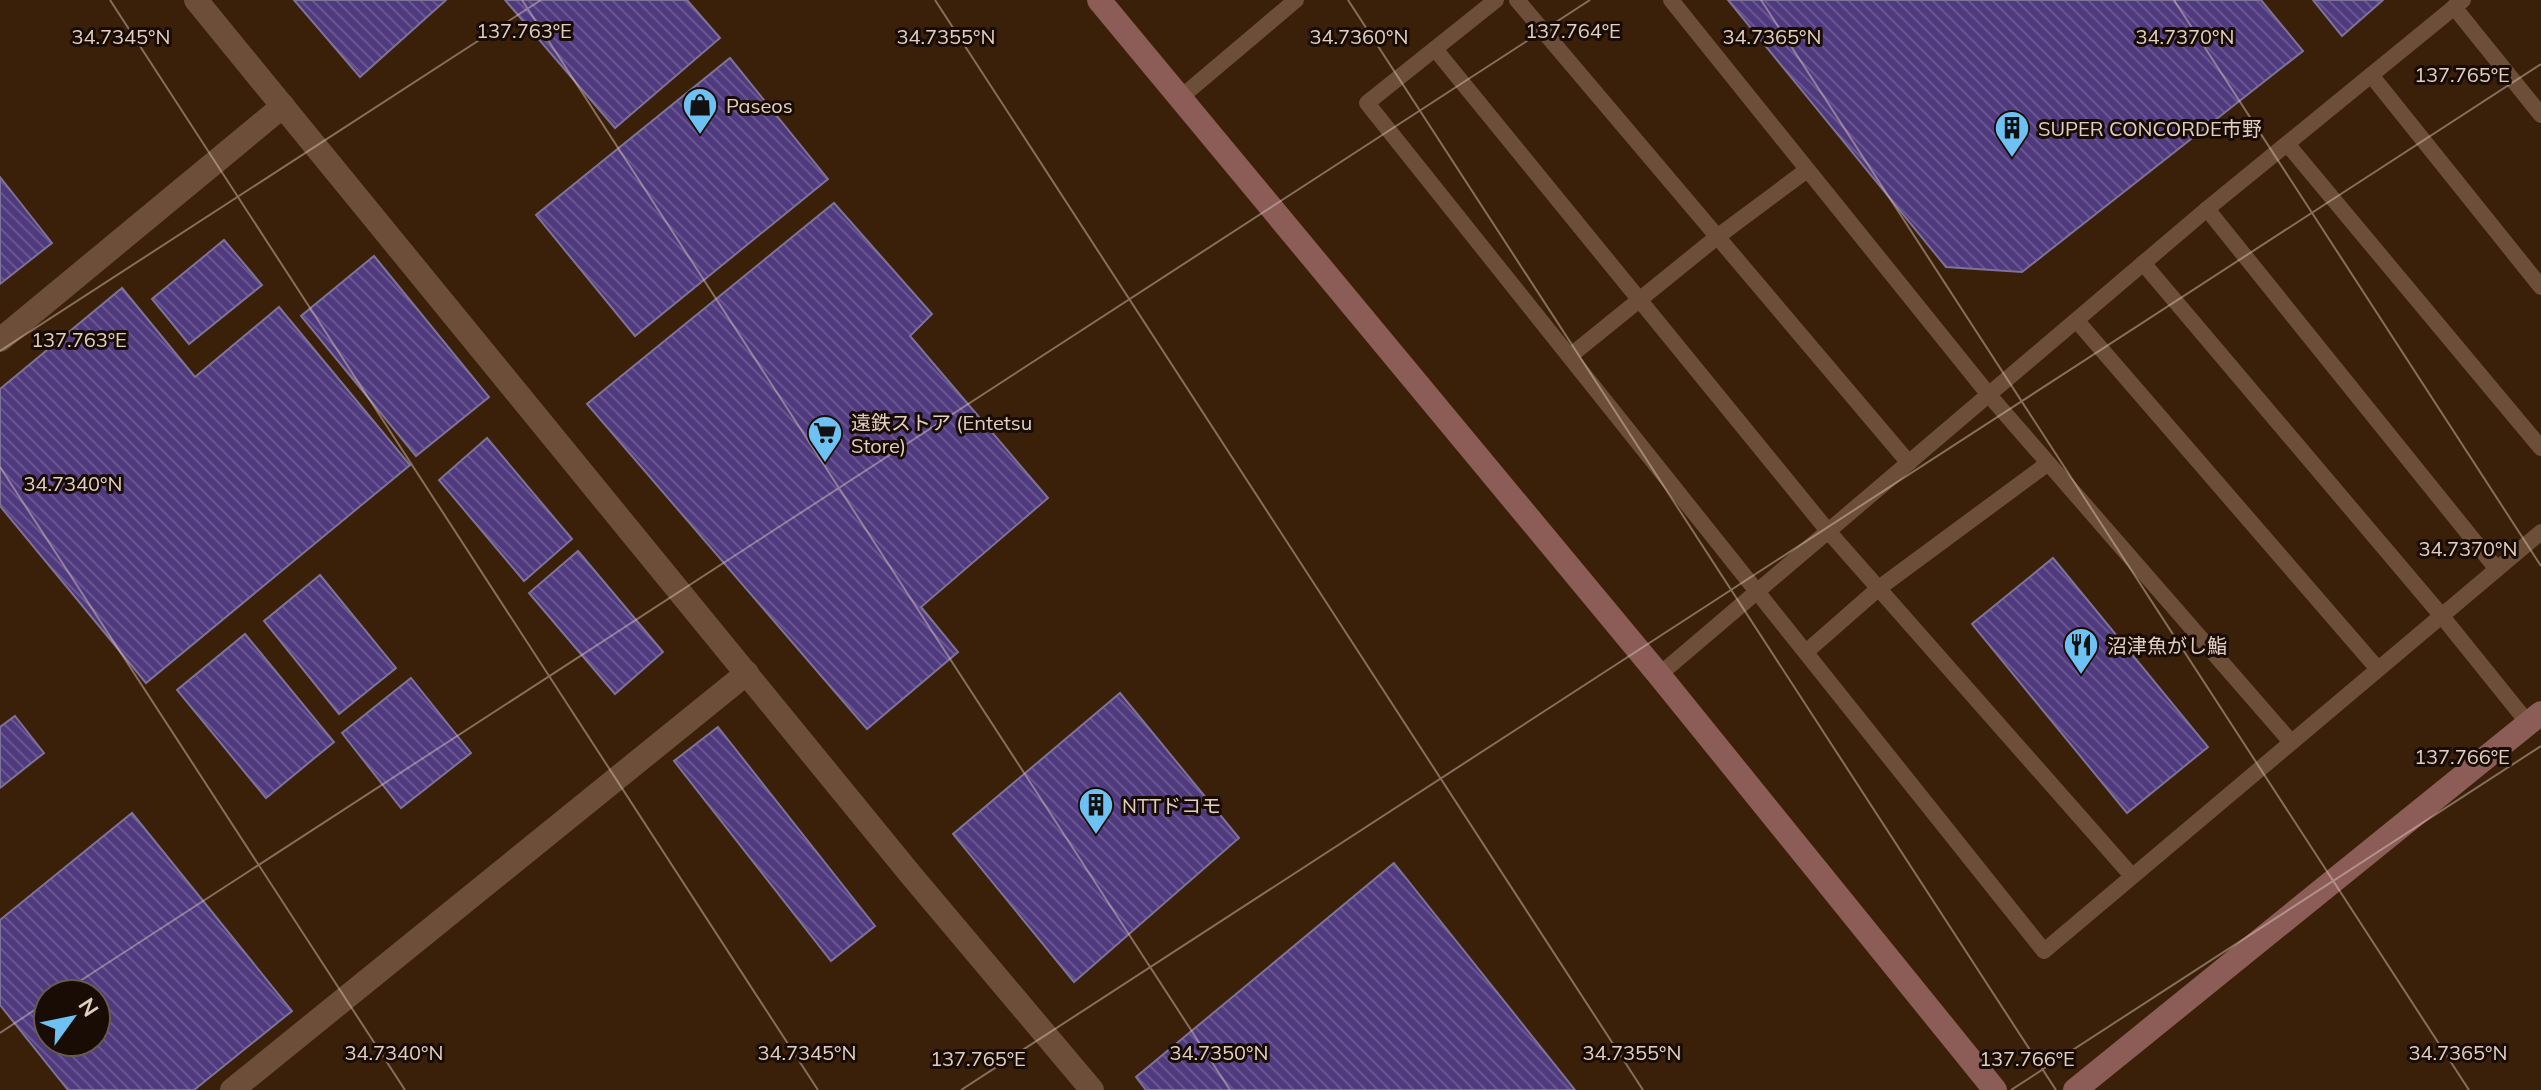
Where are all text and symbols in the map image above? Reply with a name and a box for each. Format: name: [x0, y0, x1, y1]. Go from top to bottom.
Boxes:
text: 137.763°E: [476, 18, 572, 43]
text: 137.764°E: [1525, 18, 1621, 43]
text: 34.7345°N: [72, 24, 170, 49]
text: 34.7355°N: [897, 24, 995, 49]
text: 34.7360°N: [1310, 24, 1408, 49]
text: 34.7365°N: [1723, 24, 1821, 49]
text: 34.7370°N: [2136, 24, 2234, 49]
text: 137.765°E: [2414, 62, 2510, 87]
shop icon: Paseos: [681, 86, 719, 136]
place label: Paseos: [726, 93, 793, 118]
building icon: SUPER CONCORDE市野: [1993, 109, 2031, 159]
place label: SUPER CONCORDE市野: [2038, 116, 2262, 141]
text: 137.763°E: [31, 327, 127, 352]
place label: 遠鉄ストア (Entetsu Store): [851, 410, 1032, 458]
supermarket icon: 遠鉄ストア (Entetsu Store): [806, 414, 844, 464]
text: 34.7340°N: [24, 471, 122, 496]
text: 34.7370°N: [2419, 536, 2517, 561]
restaurant icon: 沼津魚がし鮨: [2062, 626, 2100, 676]
place label: 沼津魚がし鮨: [2107, 633, 2227, 658]
text: 137.766°E: [2414, 744, 2510, 769]
building icon: NTTドコモ: [1077, 786, 1115, 836]
place label: NTTドコモ: [1122, 793, 1221, 818]
north arrow: [32, 978, 112, 1058]
text: N: [73, 993, 105, 1022]
text: 34.7340°N: [345, 1040, 443, 1065]
text: 34.7345°N: [758, 1040, 856, 1065]
text: 34.7350°N: [1170, 1040, 1268, 1065]
text: 34.7355°N: [1583, 1040, 1681, 1065]
text: 34.7365°N: [2409, 1040, 2507, 1065]
text: 137.765°E: [930, 1046, 1026, 1071]
text: 137.766°E: [1979, 1046, 2075, 1071]

